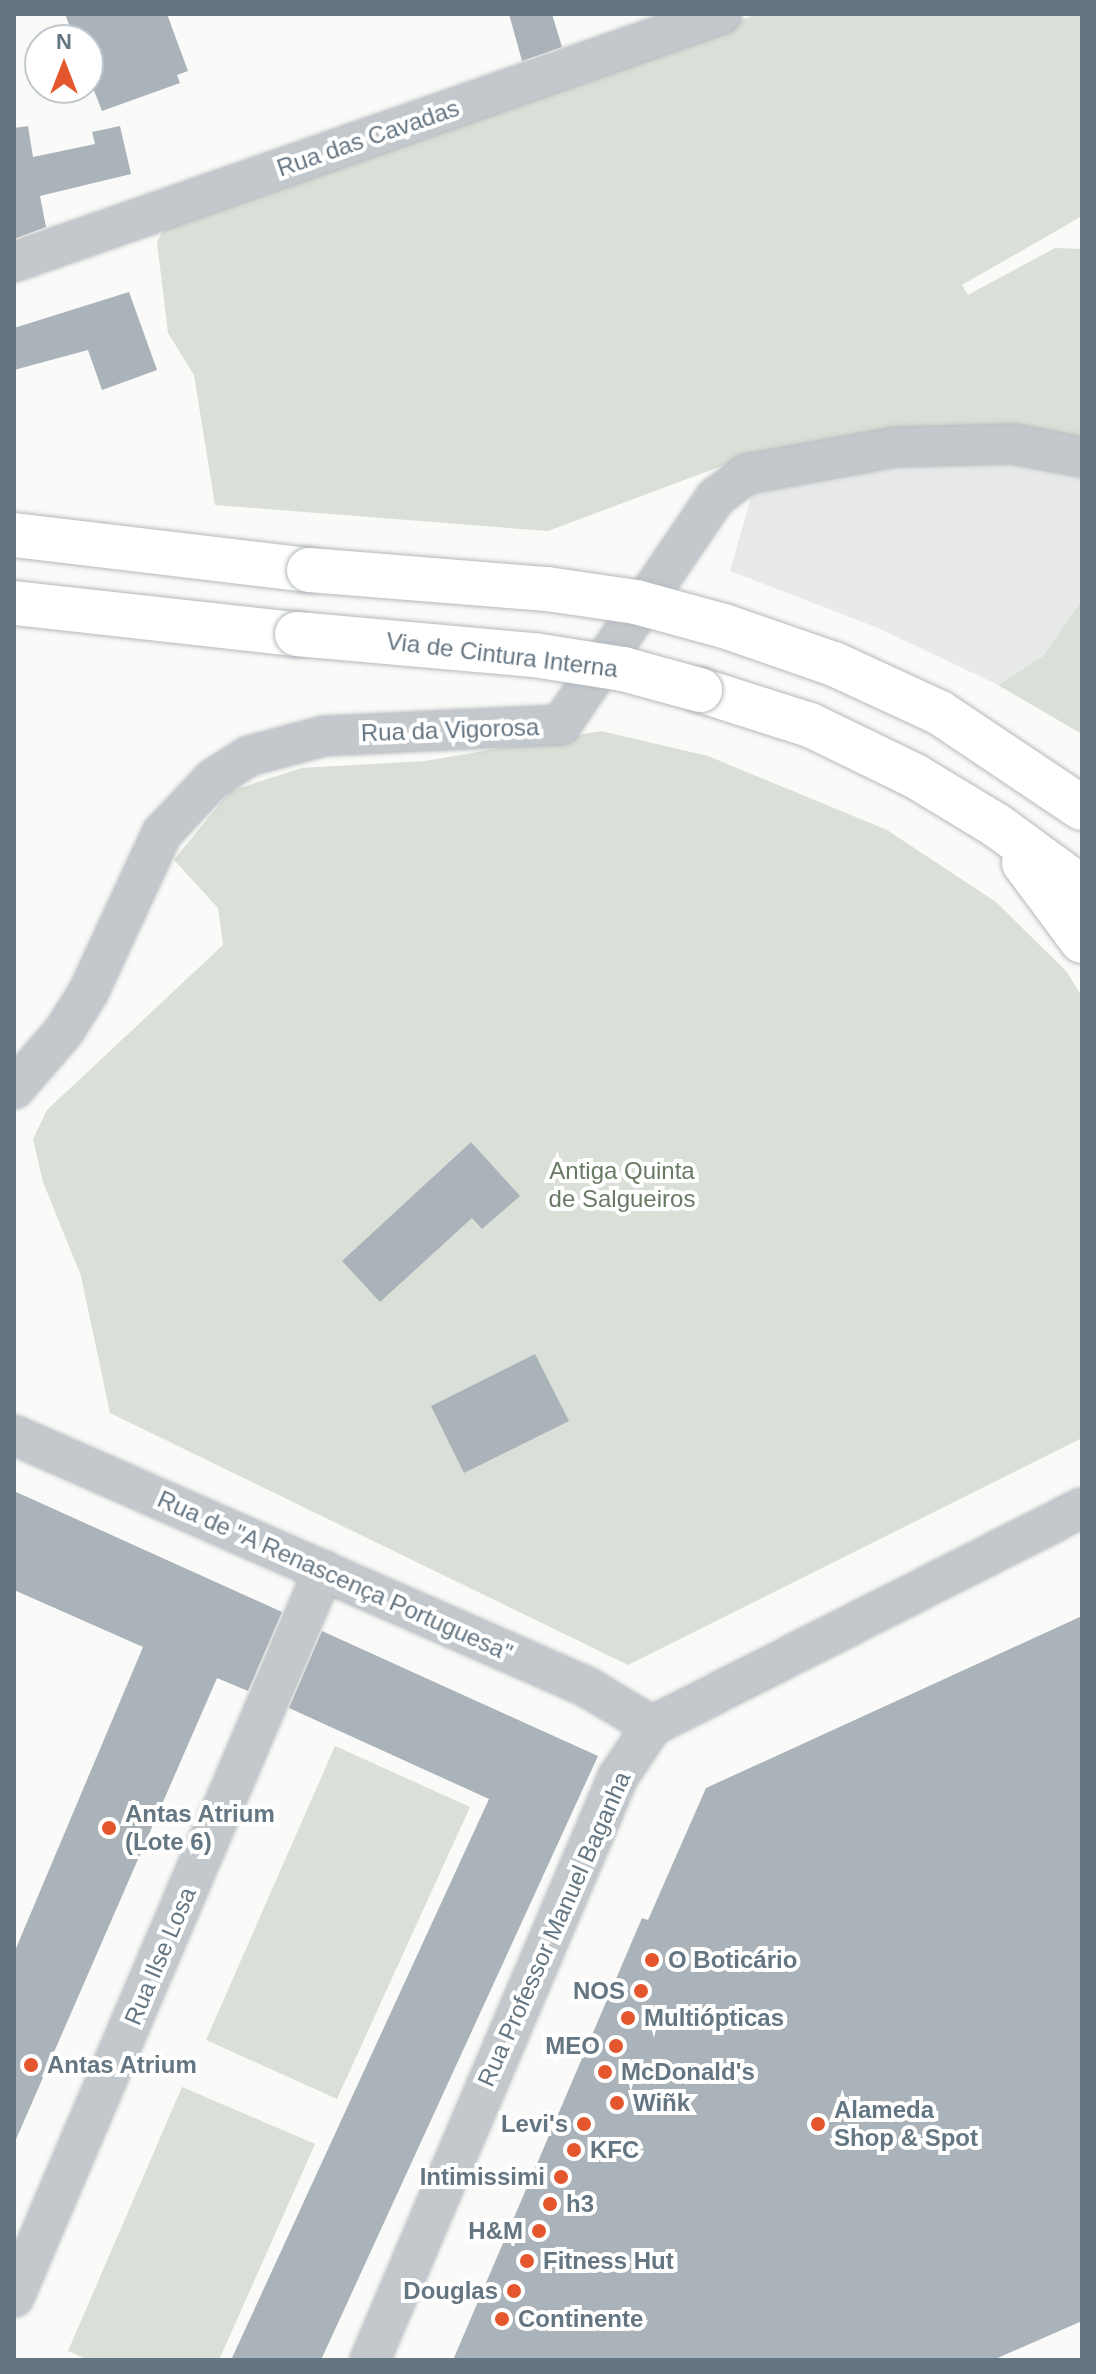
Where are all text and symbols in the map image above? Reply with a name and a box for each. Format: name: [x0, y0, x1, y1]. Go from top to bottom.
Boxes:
north arrow: [24, 24, 104, 104]
text: N: [56, 29, 72, 54]
street label: Rua das Cavadas: [273, 93, 463, 183]
street label: Via de Cintura Interna: [385, 627, 619, 683]
street label: Rua da Vigorosa: [360, 712, 540, 748]
park label: Antiga Quinta de Salgueiros: [549, 1157, 695, 1213]
street label: Rua de "A Renascença Portuguesa": [153, 1484, 517, 1668]
street label: Rua Professor Manuel Baganha: [471, 1767, 637, 2091]
place label: Antas Atrium (Lote 6): [125, 1800, 276, 1856]
marker: Antas Atrium (Lote 6): [100, 1819, 118, 1837]
street label: Rua Ilse Losa: [118, 1883, 202, 2029]
place label: O Boticário: [668, 1946, 797, 1974]
marker: O Boticário: [643, 1951, 661, 1969]
place label: NOS: [573, 1977, 625, 2005]
marker: NOS: [632, 1982, 650, 2000]
place label: Multiópticas: [644, 2004, 784, 2032]
marker: Multiópticas: [619, 2009, 637, 2027]
place label: MEO: [545, 2032, 600, 2060]
marker: MEO: [607, 2037, 625, 2055]
place label: Antas Atrium: [47, 2051, 198, 2079]
marker: Antas Atrium: [22, 2056, 40, 2074]
place label: McDonald's: [621, 2058, 755, 2086]
marker: McDonald's: [596, 2063, 614, 2081]
place label: Wiñk: [633, 2089, 690, 2117]
marker: Wiñk: [608, 2094, 626, 2112]
place label: Alameda Shop & Spot: [834, 2096, 978, 2152]
place label: Levi's: [501, 2110, 568, 2138]
marker: Levi's: [575, 2115, 593, 2133]
marker: Alameda Shop & Spot: [809, 2115, 827, 2133]
place label: KFC: [590, 2136, 639, 2164]
marker: KFC: [565, 2141, 583, 2159]
place label: Intimissimi: [420, 2163, 545, 2191]
marker: Intimissimi: [552, 2168, 570, 2186]
place label: h3: [566, 2190, 594, 2218]
marker: h3: [541, 2195, 559, 2213]
place label: H&M: [468, 2217, 523, 2245]
marker: H&M: [530, 2222, 548, 2240]
place label: Fitness Hut: [543, 2247, 674, 2275]
marker: Fitness Hut: [518, 2252, 536, 2270]
place label: Douglas: [403, 2277, 498, 2305]
marker: Douglas: [505, 2282, 523, 2300]
place label: Continente: [518, 2305, 643, 2333]
marker: Continente: [493, 2310, 511, 2328]

